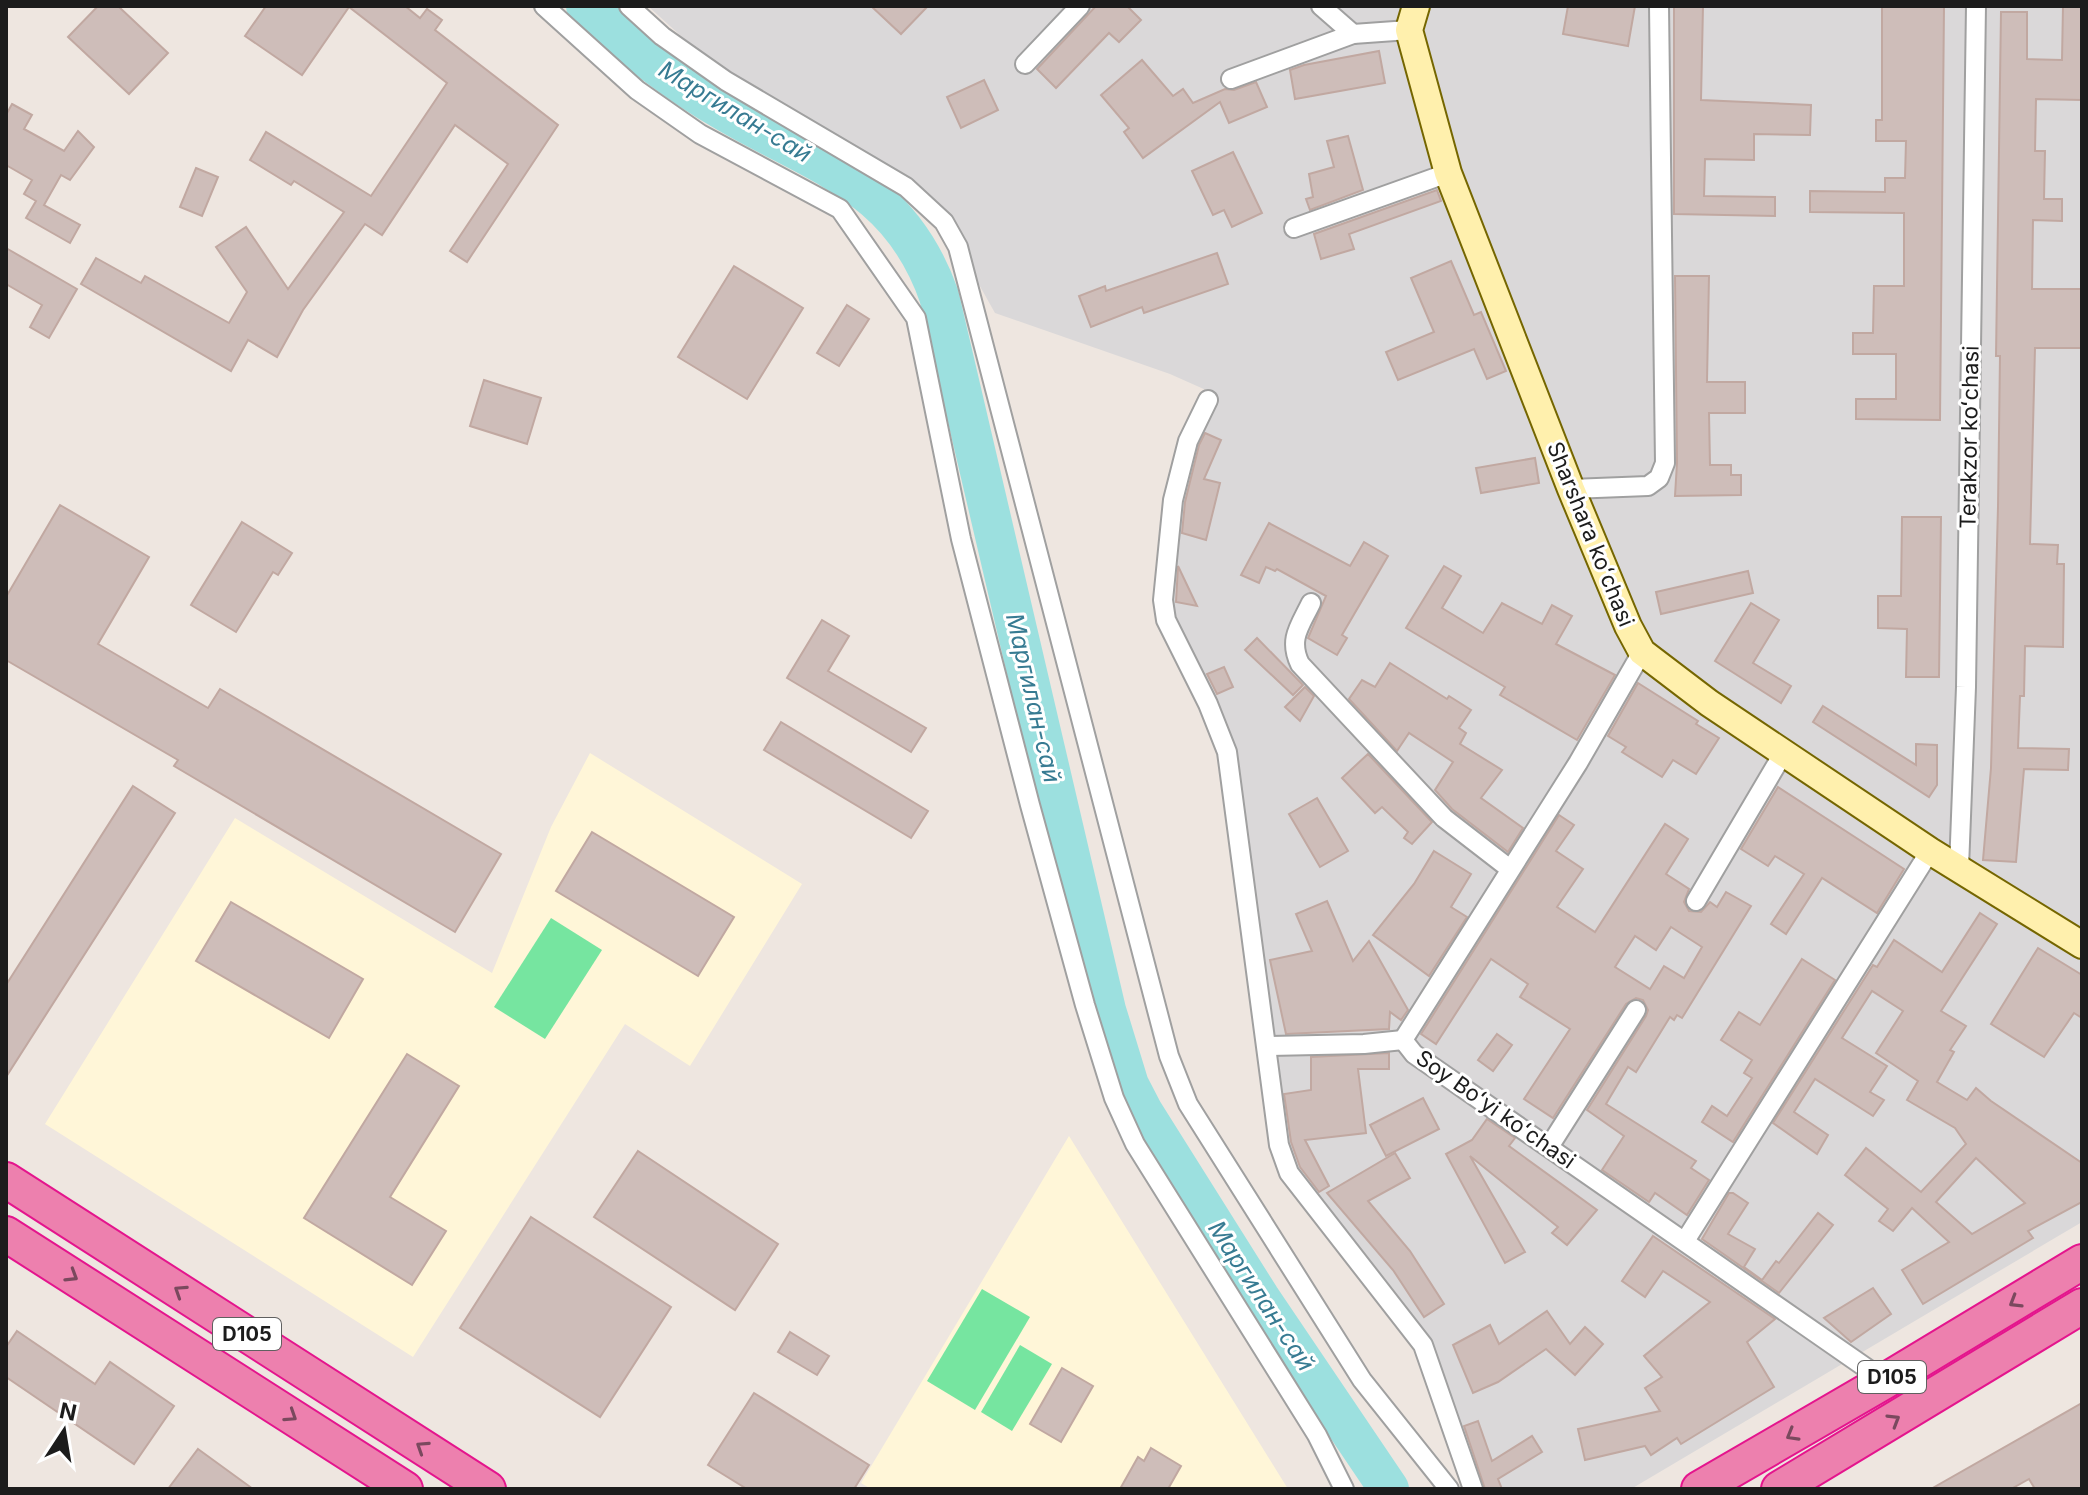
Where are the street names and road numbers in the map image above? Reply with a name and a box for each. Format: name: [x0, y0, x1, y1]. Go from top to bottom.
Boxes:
street label: Terakzor koʻchasi: [1954, 345, 1984, 529]
street label: Sharshara koʻchasi: [1542, 438, 1640, 630]
street label: Soy Boʻyi koʻchasi: [1411, 1044, 1581, 1174]
road number: D105: [213, 1318, 281, 1350]
road number: D105: [1858, 1361, 1926, 1393]

